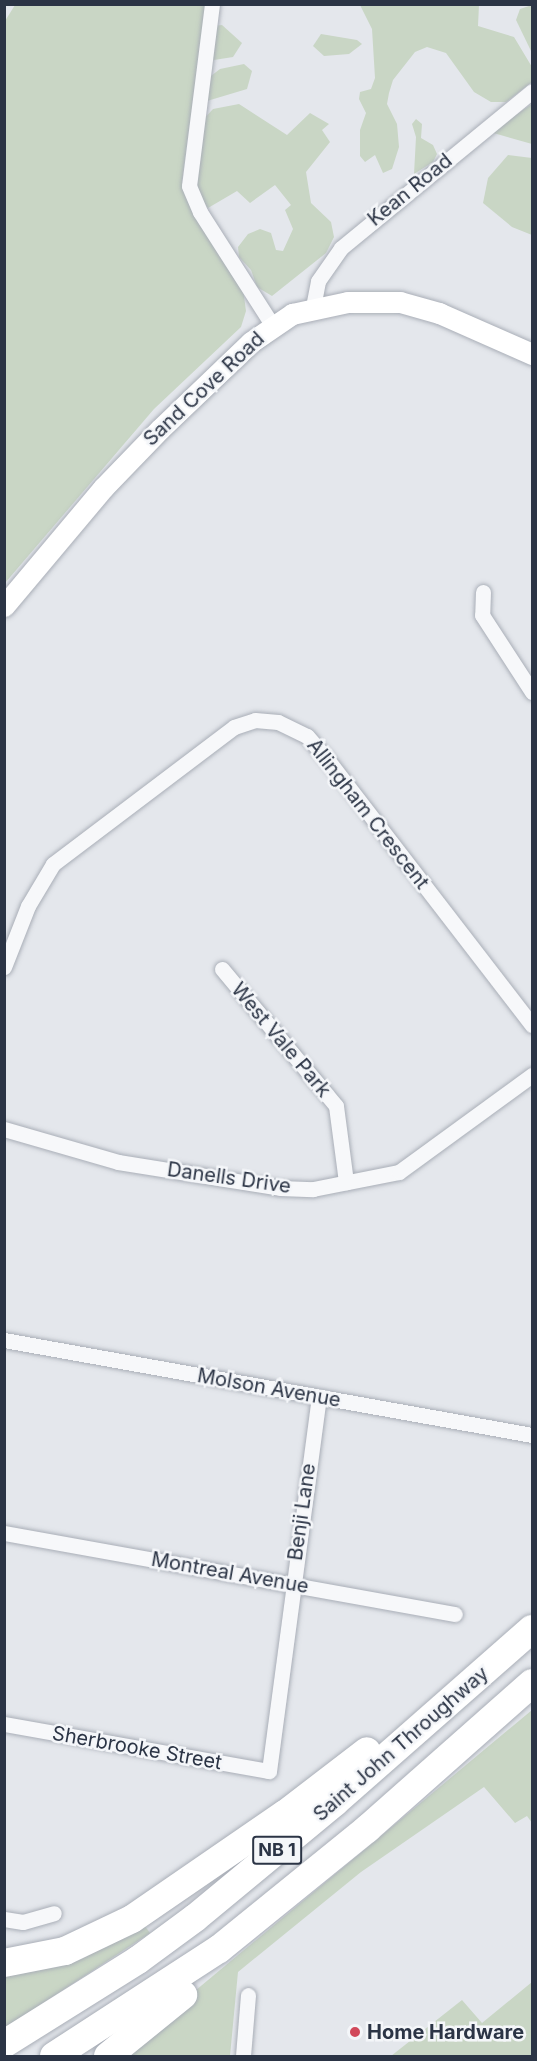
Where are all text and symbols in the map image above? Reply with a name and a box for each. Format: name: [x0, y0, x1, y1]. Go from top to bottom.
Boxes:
street label: Kean Road: [363, 149, 457, 231]
street label: Sand Cove Road: [139, 327, 269, 451]
street label: Allingham Crescent: [302, 734, 434, 894]
street label: West Vale Park: [226, 978, 336, 1102]
street label: Danells Drive: [166, 1157, 292, 1199]
street label: Molson Avenue: [195, 1364, 343, 1412]
street label: Benji Lane: [283, 1462, 321, 1562]
street label: Montreal Avenue: [149, 1547, 311, 1599]
street label: Saint John Throughway: [309, 1661, 493, 1827]
street label: Sherbrooke Street: [50, 1721, 224, 1775]
road number: NB 1: [252, 1835, 302, 1865]
place label: Home Hardware: [367, 2020, 524, 2044]
marker: Home Hardware: [348, 2025, 362, 2039]

